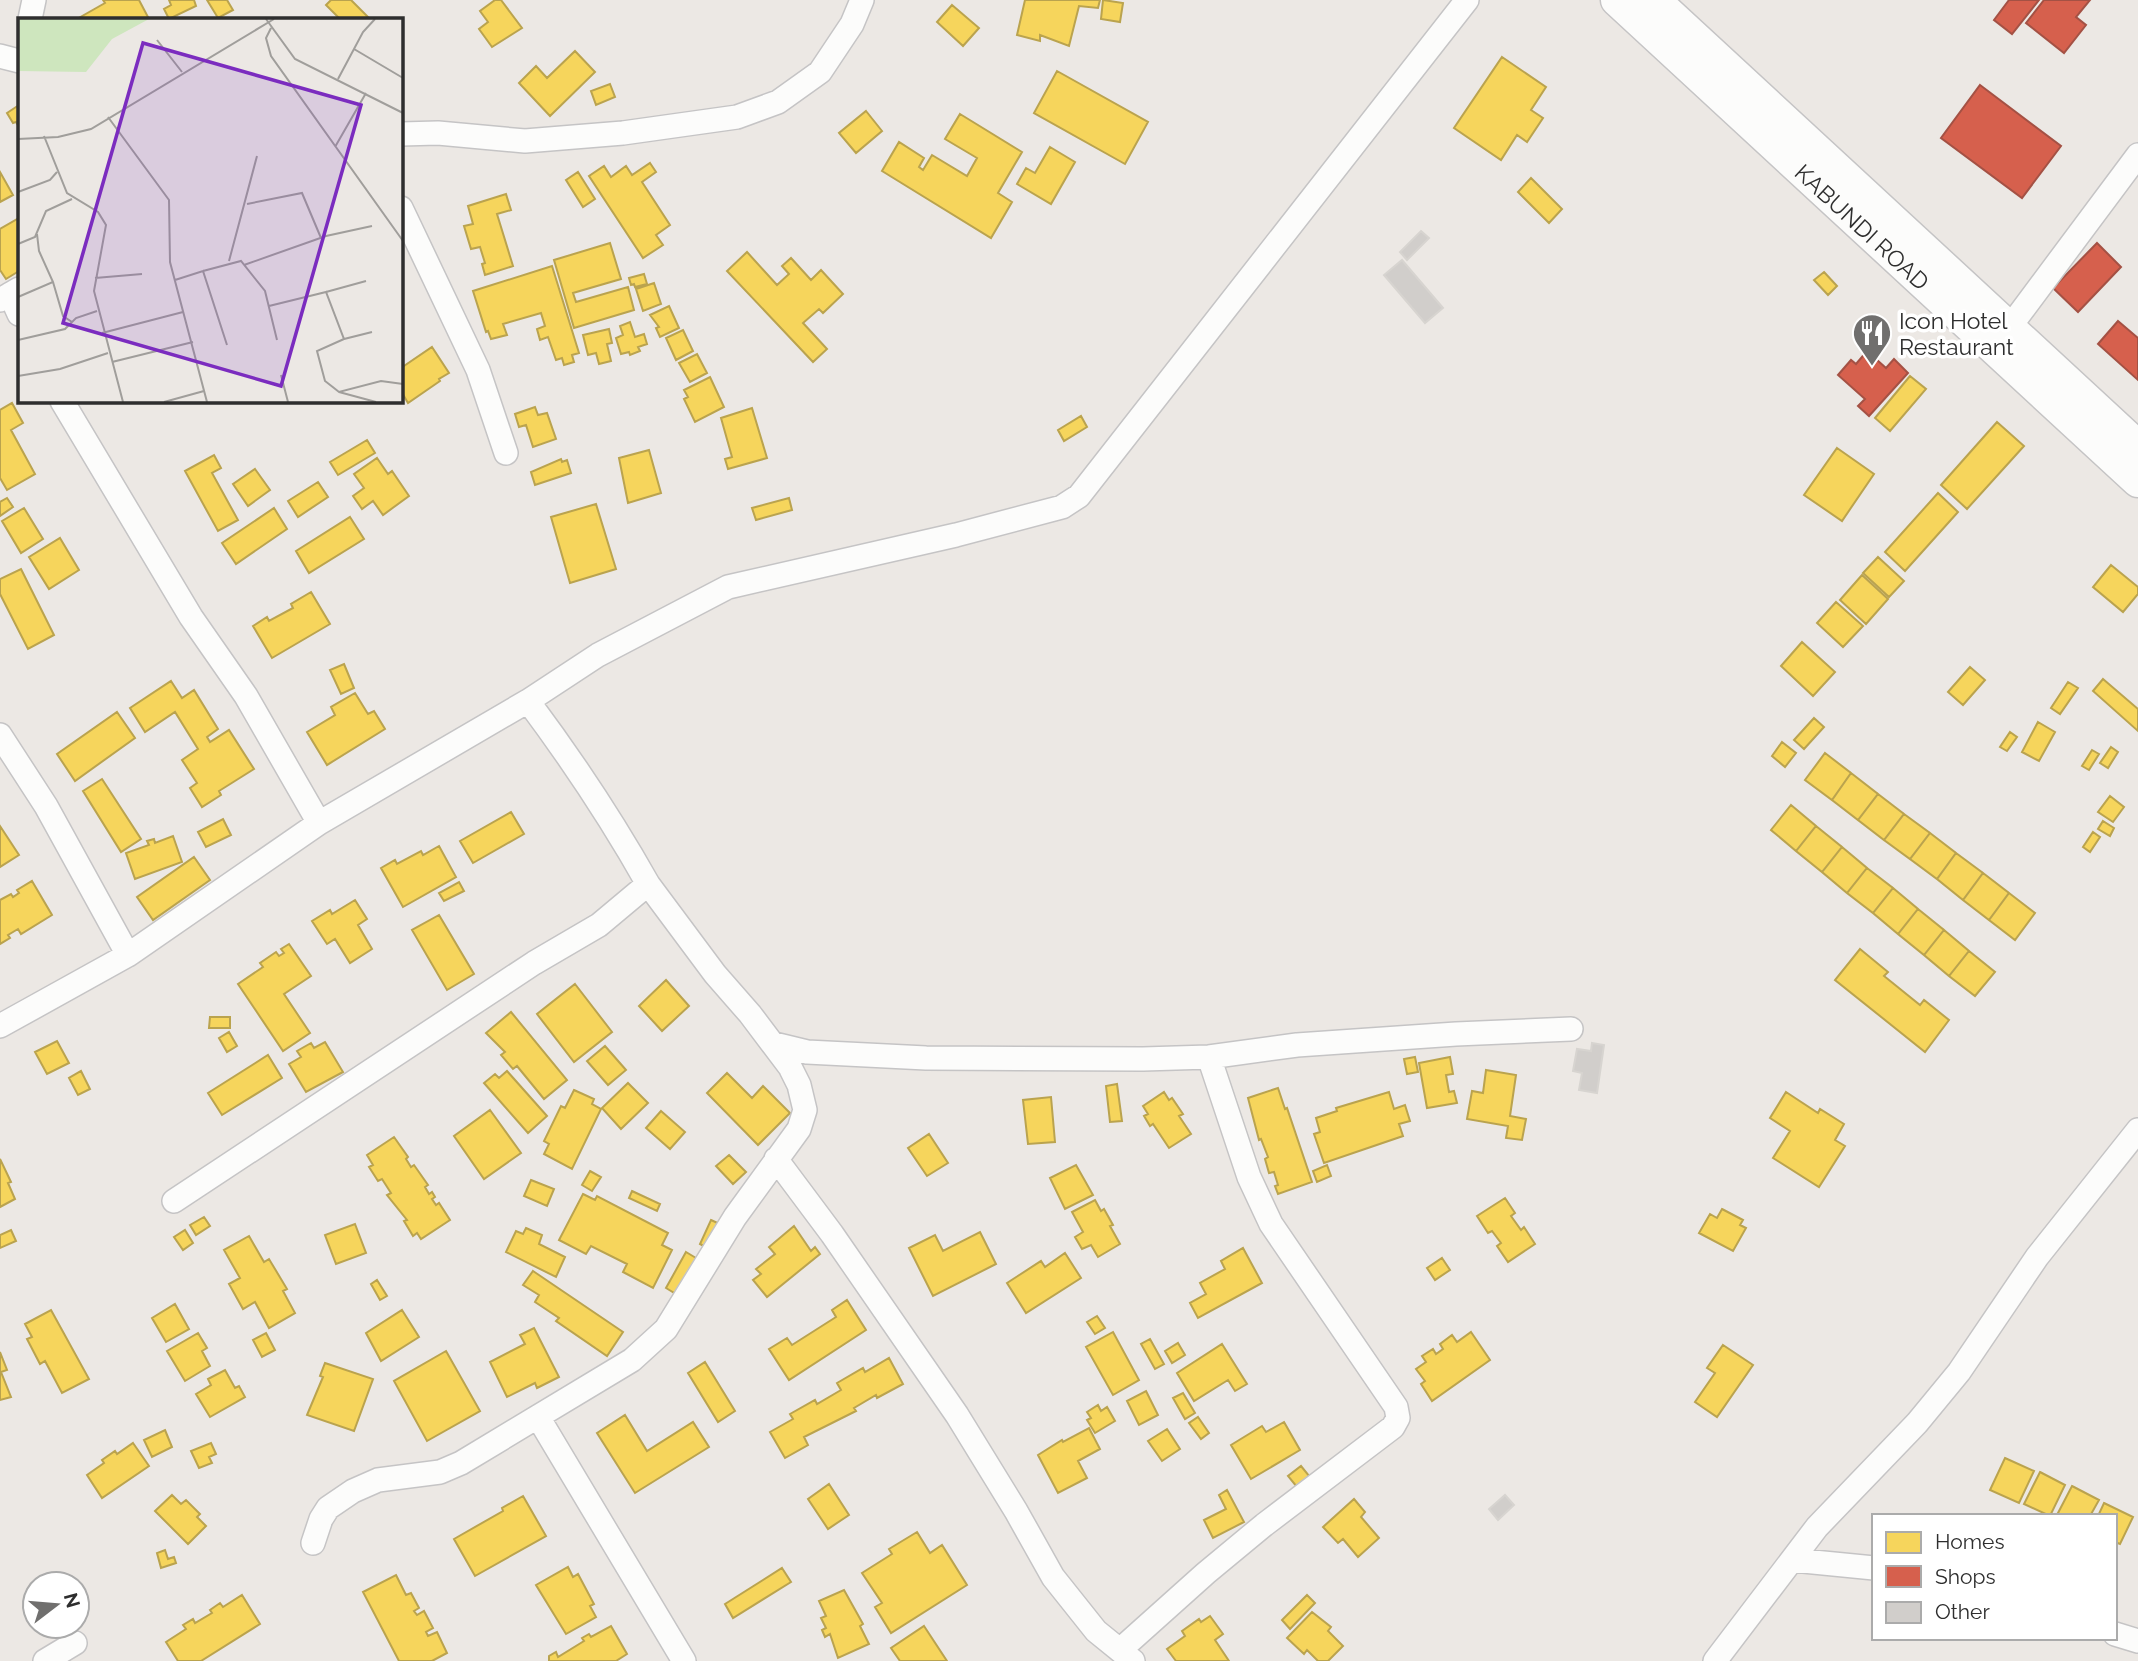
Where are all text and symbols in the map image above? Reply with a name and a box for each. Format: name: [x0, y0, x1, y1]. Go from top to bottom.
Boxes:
inset map: [18, 18, 402, 402]
street label: KABUNDI ROAD: [1790, 158, 1935, 295]
place label: Icon Hotel Restaurant: [1899, 307, 2014, 360]
restaurant icon: Icon Hotel Restaurant: [1851, 312, 1893, 367]
legend: [1872, 1514, 2117, 1640]
text: Homes: [1935, 1529, 2005, 1554]
text: Shops: [1935, 1564, 1996, 1589]
north arrow: [21, 1570, 91, 1640]
text: N: [60, 1590, 85, 1610]
text: Other: [1935, 1599, 1990, 1624]

